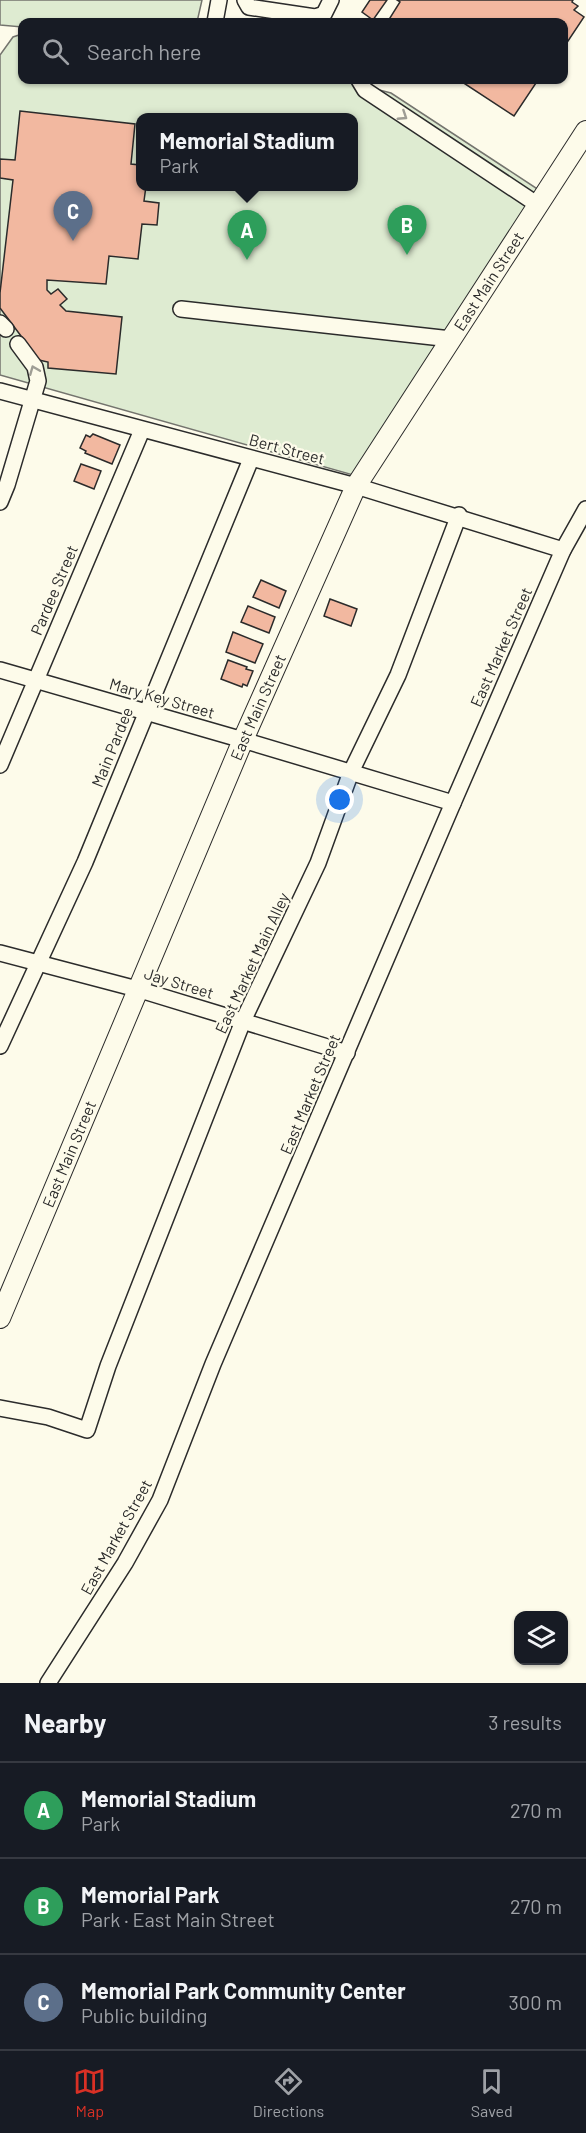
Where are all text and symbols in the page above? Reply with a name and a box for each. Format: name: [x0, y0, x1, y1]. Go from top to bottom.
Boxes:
search box: [18, 18, 568, 84]
icon: search: [39, 35, 72, 68]
text: Search here: [87, 38, 201, 64]
one-way arrow: [397, 108, 407, 120]
popup: [136, 113, 358, 191]
text: Memorial Stadium: [159, 127, 335, 153]
text: Park: [159, 153, 199, 177]
pin: C: [54, 192, 92, 241]
pin: B: [388, 206, 426, 255]
pin: A: [228, 210, 266, 260]
street label: East Main Street: [449, 228, 527, 334]
one-way arrow: [29, 366, 41, 377]
street label: Bert Street: [247, 429, 327, 468]
street label: Pardee Street: [26, 542, 81, 638]
street label: East Market Street: [466, 584, 535, 710]
street label: East Main Street: [226, 651, 289, 763]
street label: Mary Key Street: [107, 673, 217, 722]
street label: Main Pardee: [87, 704, 136, 790]
your location: [325, 785, 354, 814]
street label: East Market Main Alley: [211, 889, 293, 1036]
street label: Jay Street: [142, 963, 216, 1002]
street label: East Market Street: [276, 1031, 343, 1157]
street label: East Main Street: [38, 1098, 99, 1210]
street label: East Market Street: [76, 1476, 155, 1598]
map controls: [514, 1611, 568, 1665]
button: layers: [514, 1611, 568, 1665]
text: Nearby: [24, 1707, 106, 1738]
text: 3 results: [488, 1710, 562, 1734]
text: Memorial Stadium: [81, 1785, 256, 1811]
text: A: [37, 1798, 50, 1822]
text: 270 m: [510, 1798, 562, 1822]
text: Park: [81, 1811, 120, 1835]
text: Memorial Park: [81, 1881, 219, 1907]
text: B: [37, 1894, 50, 1918]
text: 270 m: [510, 1894, 562, 1918]
text: Park · East Main Street: [81, 1907, 275, 1931]
text: Memorial Park Community Center: [81, 1977, 406, 2003]
text: C: [37, 1990, 50, 2014]
text: 300 m: [509, 1990, 562, 2014]
text: Public building: [81, 2003, 207, 2027]
tab: Map: [73, 2065, 106, 2120]
tab: Directions: [253, 2065, 324, 2120]
tab: Saved: [471, 2065, 513, 2120]

